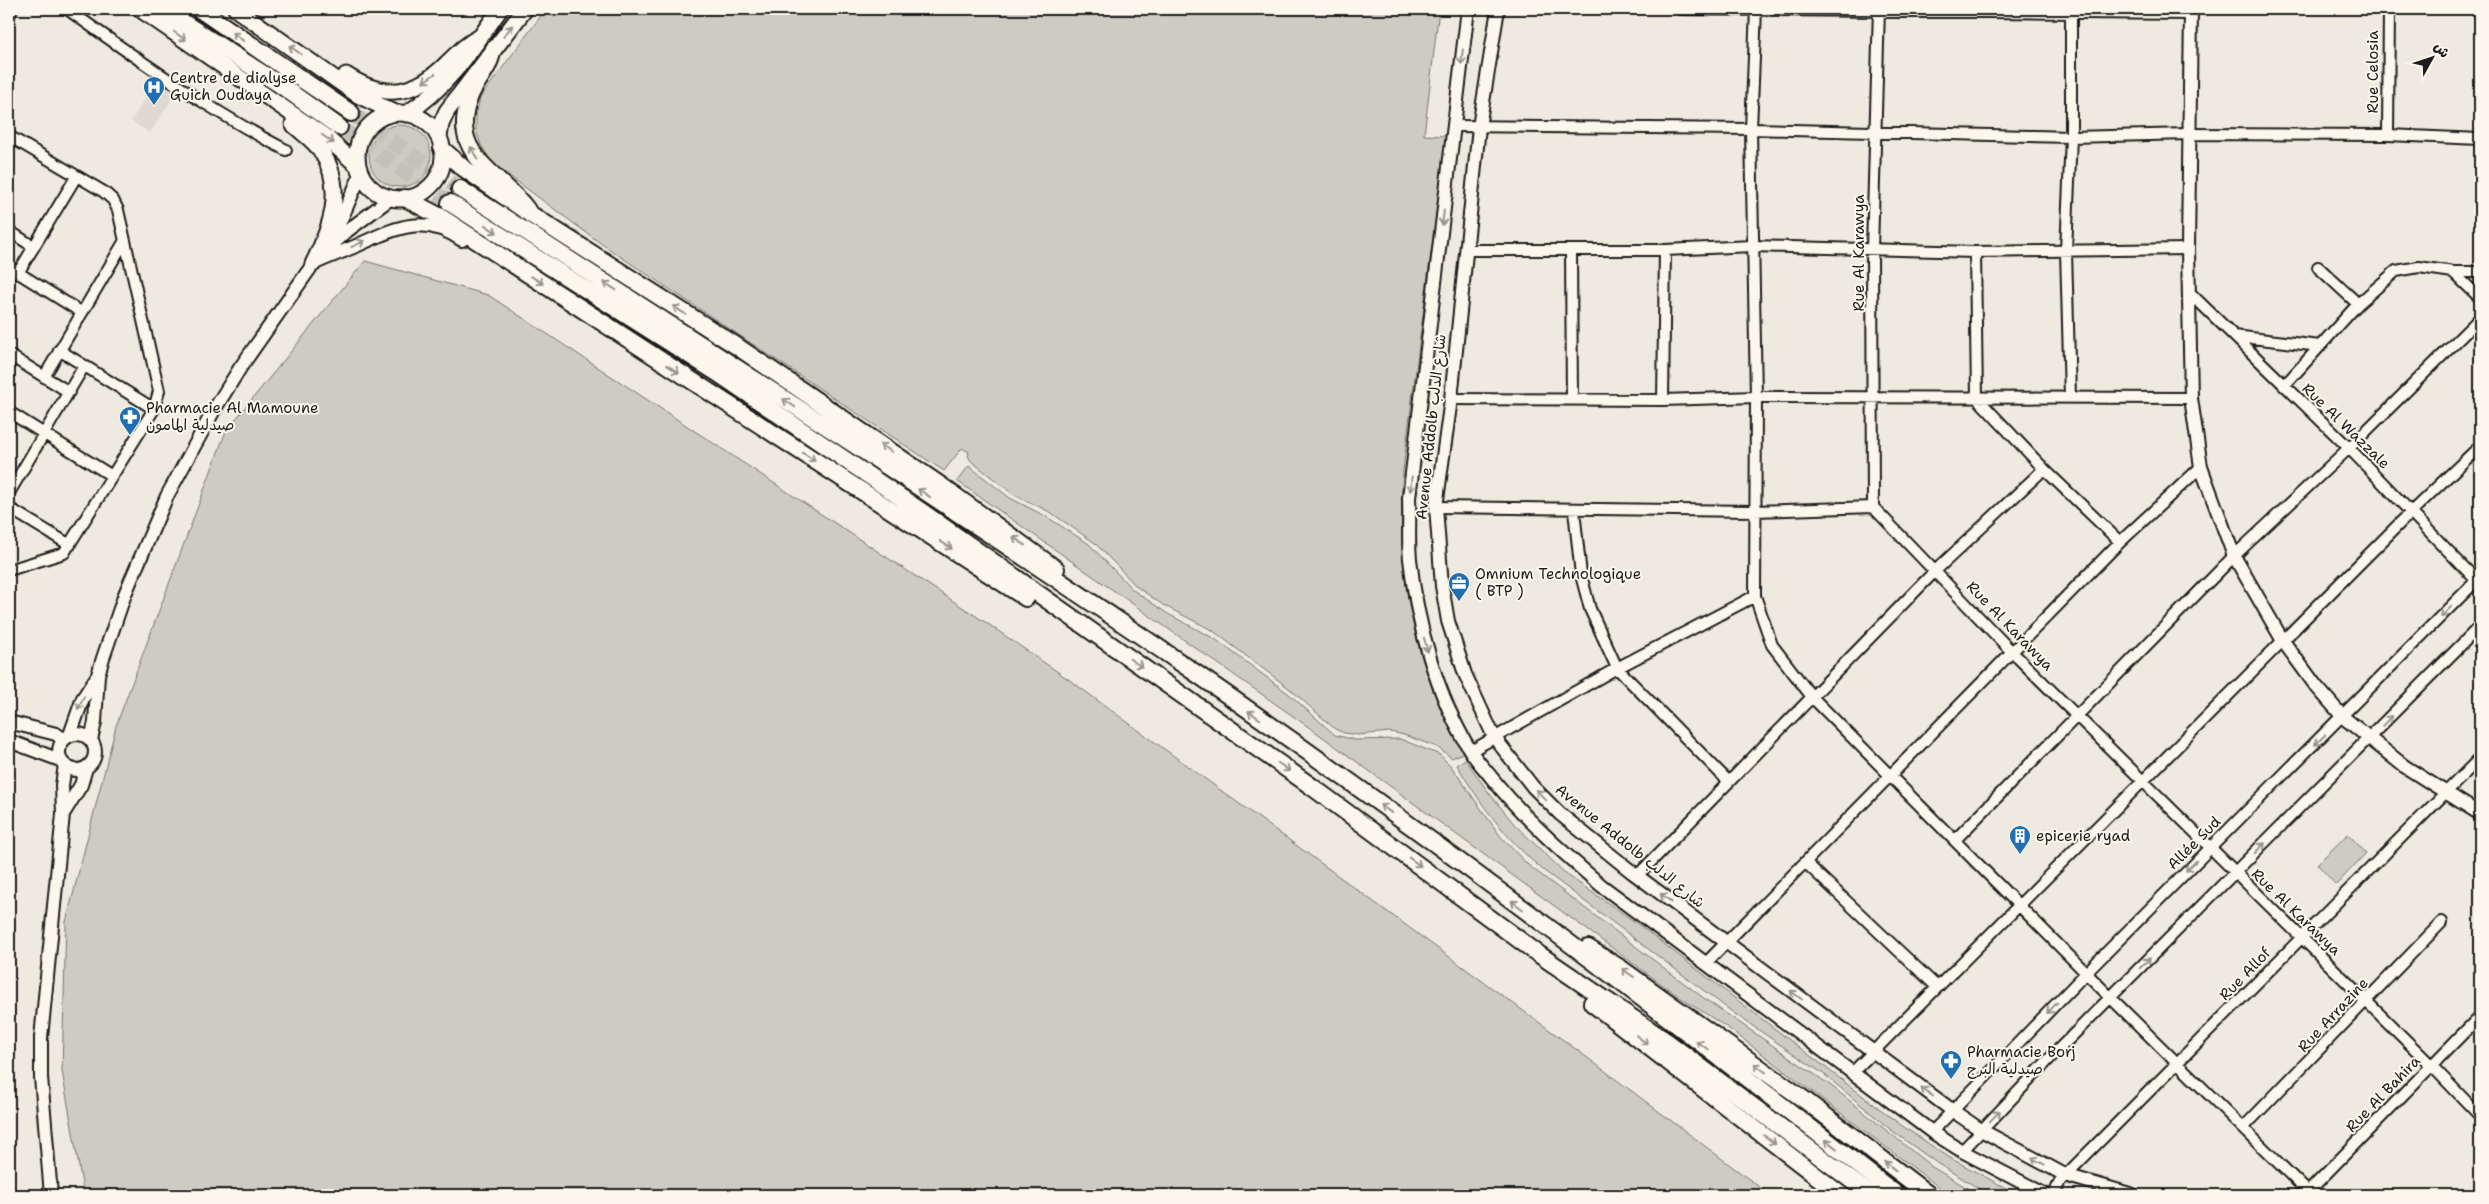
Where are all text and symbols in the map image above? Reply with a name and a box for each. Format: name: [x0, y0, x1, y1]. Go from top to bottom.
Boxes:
one-way arrow: [502, 24, 513, 37]
street label: Rue Celosia: [2363, 30, 2383, 114]
one-way arrow: [173, 31, 187, 41]
one-way arrow: [231, 32, 245, 42]
north arrow: [2406, 32, 2456, 82]
text: ش: [2430, 38, 2454, 61]
one-way arrow: [288, 45, 302, 55]
one-way arrow: [1457, 49, 1467, 65]
place label: Centre de dialyse Guich Oudaya: [170, 68, 297, 105]
one-way arrow: [422, 73, 436, 83]
hospital icon: Centre de dialyse Guich Oudaya: [142, 75, 166, 106]
one-way arrow: [321, 134, 335, 144]
one-way arrow: [469, 146, 478, 161]
street label: Rue Al Karawya: [1849, 194, 1869, 312]
one-way arrow: [1438, 210, 1448, 226]
one-way arrow: [484, 224, 498, 234]
one-way arrow: [350, 239, 365, 249]
one-way arrow: [529, 275, 543, 285]
one-way arrow: [604, 281, 618, 291]
one-way arrow: [673, 304, 687, 314]
street label: Avenue Addolb شارع الدلب: [1411, 333, 1451, 521]
one-way arrow: [666, 363, 680, 374]
street label: Rue Al Wazzale: [2298, 379, 2394, 473]
place label: Pharmacie Al Mamoune صيدلية المامون: [146, 398, 319, 435]
one-way arrow: [782, 398, 796, 408]
pharmacy icon: Pharmacie Al Mamoune صيدلية المامون: [118, 405, 142, 436]
one-way arrow: [879, 443, 893, 453]
one-way arrow: [802, 452, 816, 462]
one-way arrow: [1406, 476, 1415, 492]
one-way arrow: [917, 488, 931, 498]
one-way arrow: [1012, 536, 1026, 546]
one-way arrow: [938, 540, 952, 550]
place label: Omnium Technologique ( BTP ): [1475, 564, 1641, 601]
office icon: Omnium Technologique ( BTP ): [1447, 571, 1471, 602]
street label: Rue Al Karawya: [1962, 577, 2058, 676]
one-way arrow: [2440, 606, 2452, 618]
one-way arrow: [1422, 636, 1432, 652]
one-way arrow: [1129, 658, 1143, 668]
one-way arrow: [75, 695, 85, 710]
one-way arrow: [1247, 710, 1261, 720]
one-way arrow: [2381, 715, 2393, 727]
one-way arrow: [2313, 734, 2326, 746]
one-way arrow: [1277, 762, 1291, 772]
street label: Avenue Addolb شارع الدلب: [1551, 779, 1709, 913]
one-way arrow: [1535, 788, 1547, 801]
one-way arrow: [1379, 804, 1393, 814]
street label: Allée Sud: [2163, 812, 2225, 874]
building icon: epicerie ryad: [2008, 824, 2032, 855]
place label: epicerie ryad: [2036, 826, 2131, 846]
one-way arrow: [2254, 842, 2266, 855]
one-way arrow: [1408, 857, 1422, 867]
one-way arrow: [2186, 860, 2198, 872]
street label: Rue Al Karawya: [2247, 864, 2346, 960]
one-way arrow: [1659, 893, 1673, 903]
one-way arrow: [1511, 900, 1524, 911]
street label: Rue Allof: [2215, 943, 2276, 1005]
one-way arrow: [2139, 957, 2151, 970]
one-way arrow: [1621, 968, 1635, 978]
street label: Rue Arrazine: [2293, 973, 2373, 1057]
one-way arrow: [1790, 990, 1803, 1001]
one-way arrow: [2046, 1001, 2058, 1014]
one-way arrow: [1635, 1035, 1648, 1046]
one-way arrow: [1696, 1040, 1709, 1051]
place label: Pharmacie Borj صيدلية البرج: [1967, 1042, 2076, 1079]
pharmacy icon: Pharmacie Borj صيدلية البرج: [1939, 1049, 1963, 1080]
street label: Rue Al Bahira: [2341, 1051, 2425, 1137]
one-way arrow: [1753, 1063, 1767, 1073]
one-way arrow: [1920, 1087, 1934, 1097]
one-way arrow: [1989, 1109, 2001, 1122]
one-way arrow: [1763, 1135, 1777, 1145]
one-way arrow: [1825, 1138, 1838, 1149]
one-way arrow: [2031, 1156, 2046, 1166]
one-way arrow: [1884, 1160, 1897, 1171]

